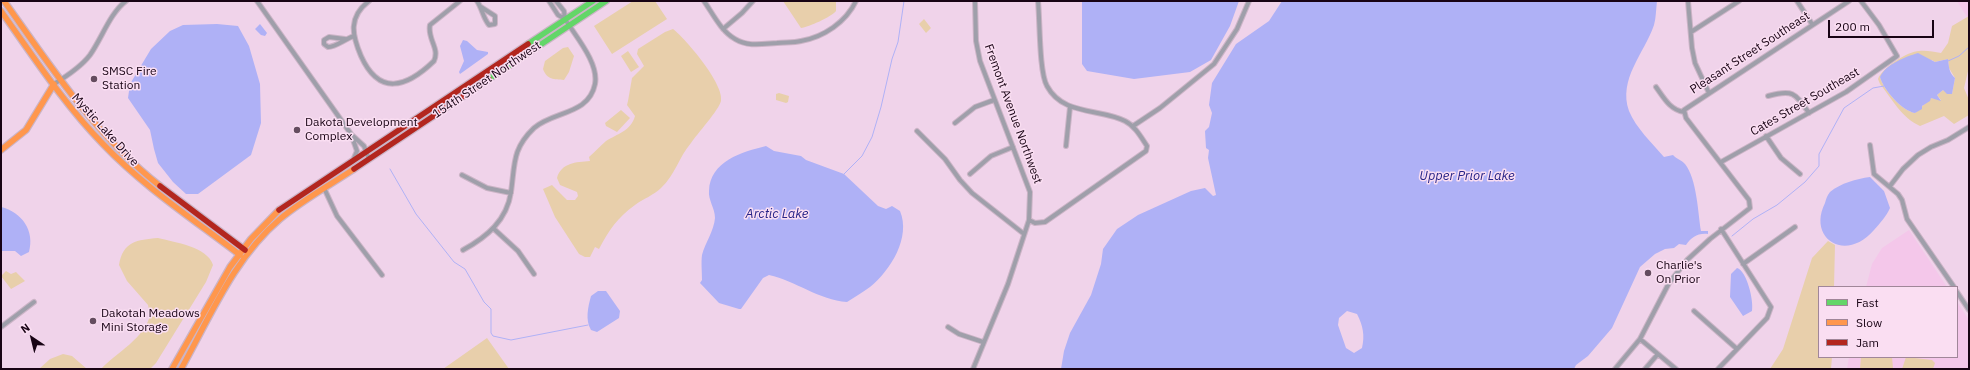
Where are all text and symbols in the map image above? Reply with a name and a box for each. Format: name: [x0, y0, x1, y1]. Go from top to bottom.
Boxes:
street label: Pleasant Street Southeast: [1687, 9, 1813, 97]
scale bar: [1830, 12, 1936, 38]
text: 200 m: [1835, 19, 1870, 34]
street label: 154th Street Northwest: [430, 38, 544, 122]
street label: Fremont Avenue Northwest: [981, 42, 1045, 186]
place label: SMSC Fire Station: [102, 65, 157, 93]
street label: Cates Street Southeast: [1748, 65, 1862, 139]
marker: SMSC Fire Station: [89, 74, 99, 84]
street label: Mystic Lake Drive: [68, 91, 142, 169]
place label: Dakota Development Complex: [305, 116, 418, 144]
marker: Dakota Development Complex: [292, 125, 302, 135]
water label: Upper Prior Lake: [1419, 168, 1515, 184]
water label: Arctic Lake: [746, 206, 808, 222]
place label: Charlie's On Prior: [1656, 259, 1702, 287]
marker: Charlie's On Prior: [1643, 268, 1653, 278]
legend: [1818, 286, 1958, 358]
text: Fast: [1856, 295, 1879, 310]
place label: Dakotah Meadows Mini Storage: [101, 307, 200, 335]
text: Slow: [1856, 315, 1882, 330]
marker: Dakotah Meadows Mini Storage: [88, 316, 98, 326]
north arrow: [12, 318, 52, 358]
text: N: [18, 320, 32, 336]
text: Jam: [1856, 335, 1879, 350]

